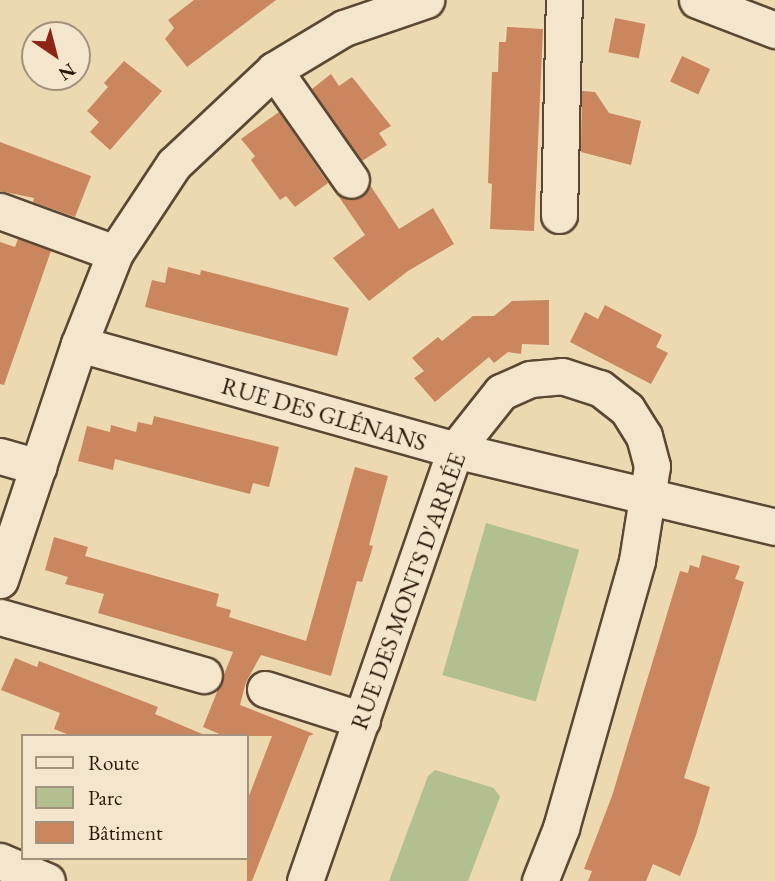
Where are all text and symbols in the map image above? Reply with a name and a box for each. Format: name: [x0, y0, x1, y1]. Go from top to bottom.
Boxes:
north arrow: [21, 21, 91, 91]
text: N: [54, 57, 81, 87]
street label: RUE DES GLÉNANS: [218, 371, 430, 457]
street label: RUE DES MONTS D'ARRÉE: [344, 449, 472, 733]
legend: [21, 734, 248, 860]
text: Route: [88, 749, 139, 776]
text: Parc: [88, 784, 122, 811]
text: Bâtiment: [88, 819, 163, 846]

